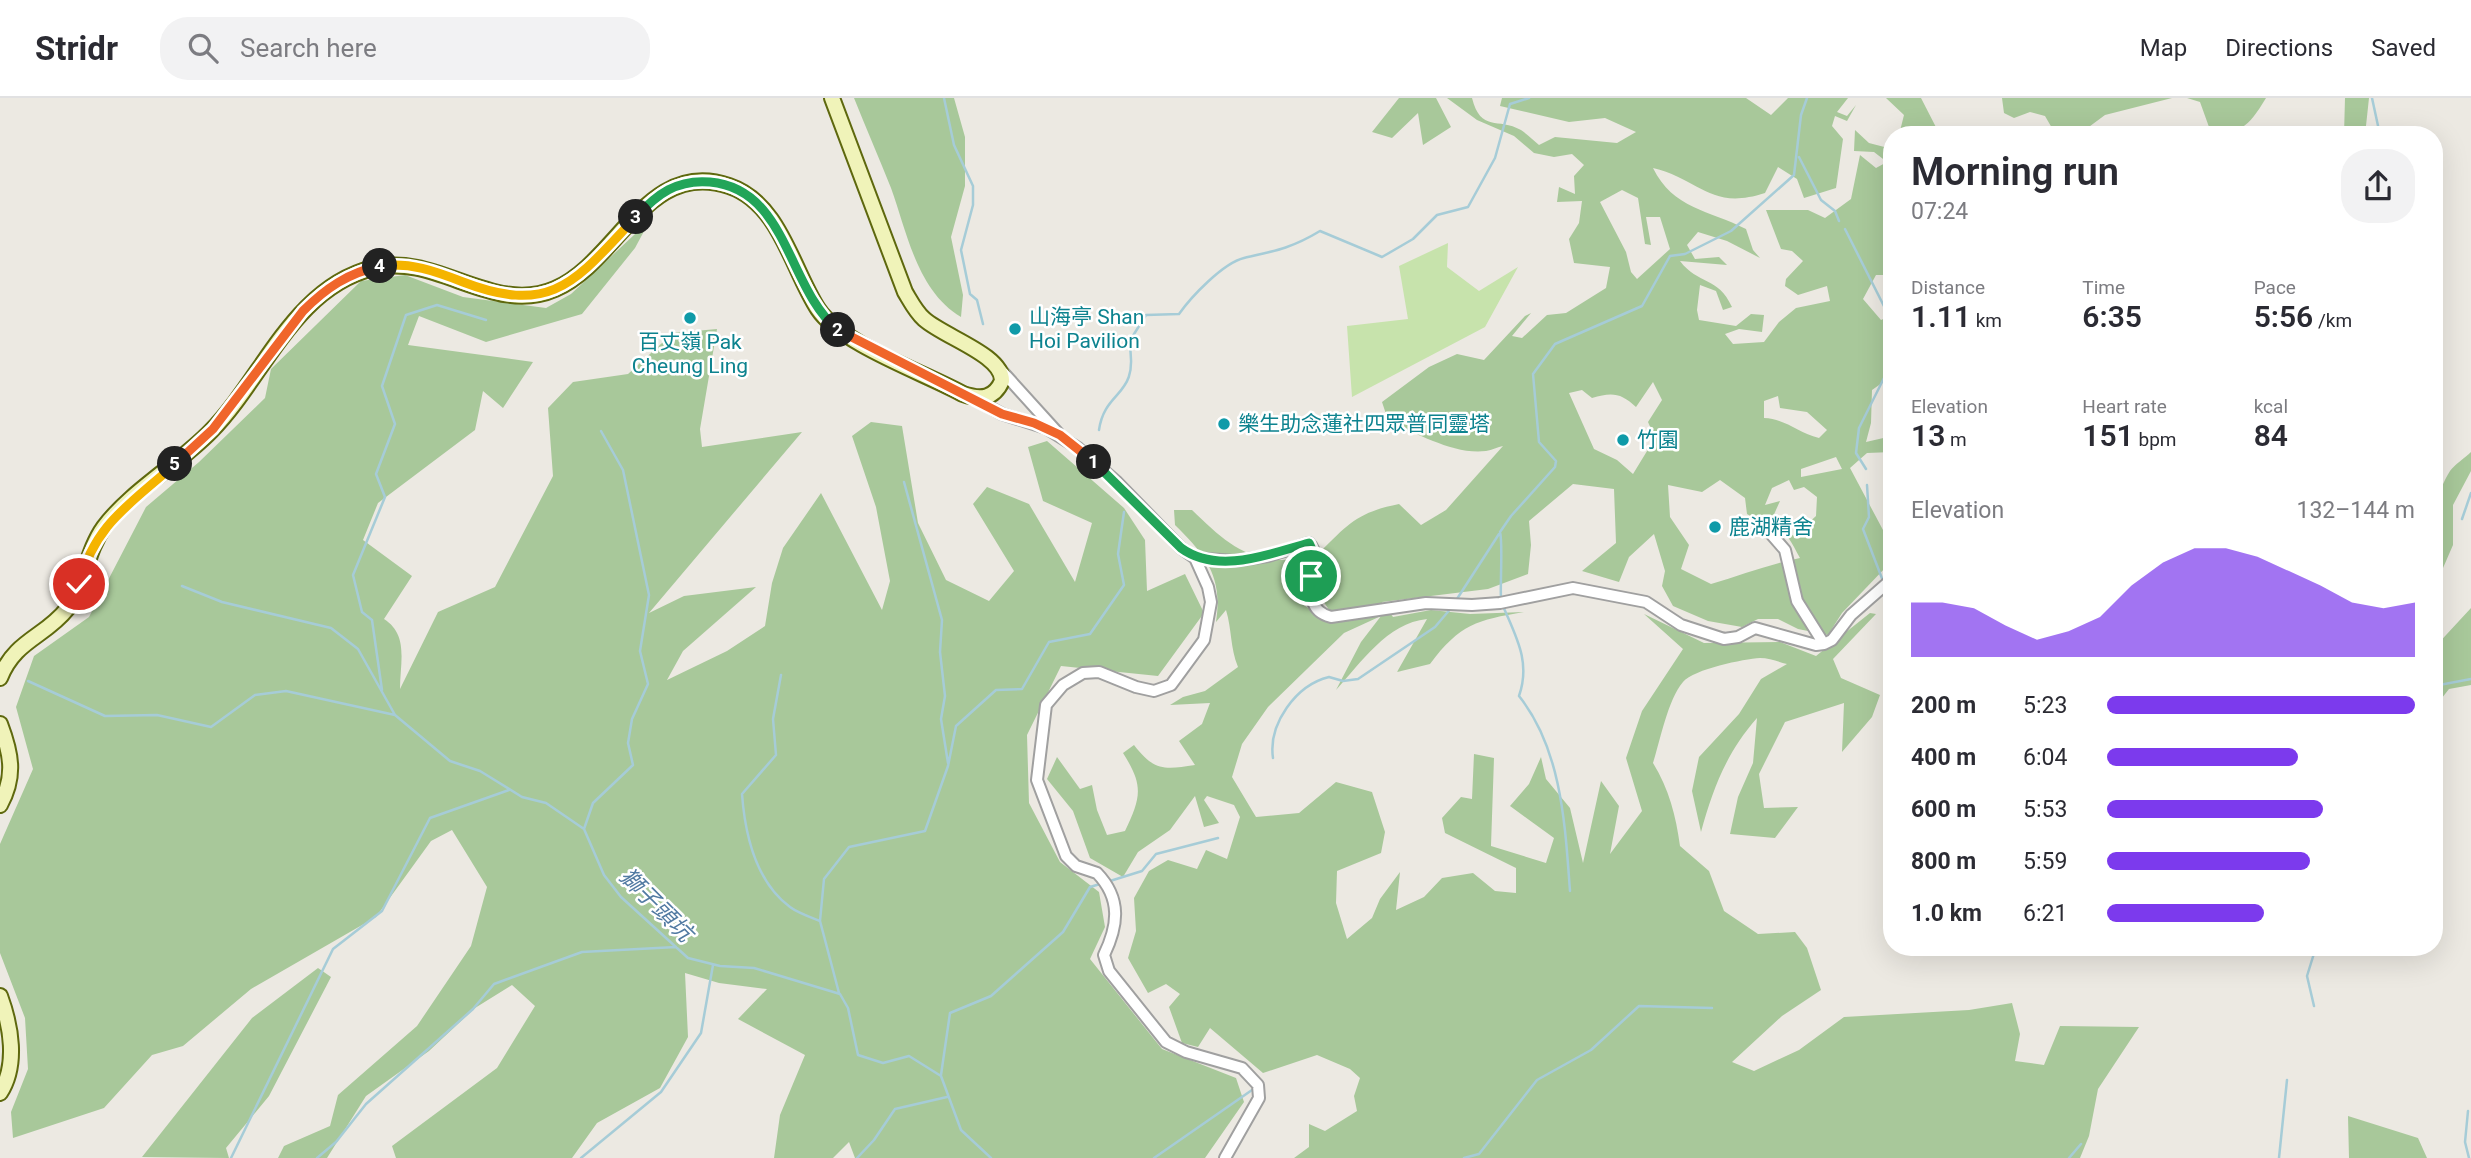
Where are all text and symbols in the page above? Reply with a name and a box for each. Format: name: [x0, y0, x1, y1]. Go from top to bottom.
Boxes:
search box: [160, 17, 650, 80]
text: Stridr: [35, 29, 118, 68]
icon: search: [184, 29, 222, 67]
text: Search here: [240, 33, 377, 63]
text: Map: [2140, 34, 2187, 62]
text: Directions: [2225, 34, 2333, 62]
text: Saved: [2371, 34, 2436, 62]
button: share: [2341, 149, 2415, 223]
text: Morning run: [1911, 150, 2119, 194]
text: 07:24: [1911, 198, 1968, 225]
pin: 3: [618, 200, 654, 234]
text: 3: [630, 205, 641, 228]
pin: 4: [362, 248, 398, 284]
text: 4: [374, 254, 385, 277]
text: Distance: [1911, 276, 1985, 299]
text: Time: [2082, 276, 2125, 299]
text: Pace: [2254, 276, 2296, 299]
text: 1.11: [1911, 299, 1971, 334]
text: 6:35: [2082, 299, 2142, 334]
text: 5:56: [2254, 299, 2313, 334]
place label: 山海亭 Shan Hoi Pavilion: [1029, 305, 1144, 353]
text: km: [1971, 309, 2002, 332]
text: /km: [2313, 309, 2352, 332]
marker: 百丈嶺 Pak Cheung Ling: [682, 310, 698, 326]
pin: 2: [820, 313, 856, 348]
text: 2: [832, 318, 843, 341]
marker: 山海亭 Shan Hoi Pavilion: [1007, 321, 1023, 337]
place label: 百丈嶺 Pak Cheung Ling: [632, 330, 748, 378]
text: Elevation: [1911, 395, 1988, 418]
text: Heart rate: [2082, 395, 2167, 418]
text: kcal: [2254, 395, 2288, 418]
place label: 樂生助念蓮社四眾普同靈塔: [1238, 412, 1490, 436]
marker: 樂生助念蓮社四眾普同靈塔: [1216, 416, 1232, 432]
text: 13: [1911, 418, 1945, 453]
text: 151: [2082, 418, 2134, 453]
text: 84: [2254, 418, 2288, 453]
place label: 竹園: [1637, 428, 1679, 452]
text: m: [1945, 428, 1967, 451]
text: bpm: [2134, 428, 2176, 451]
marker: 竹園: [1615, 432, 1631, 448]
pin: 1: [1076, 444, 1112, 480]
pin: 5: [158, 446, 192, 482]
text: 1: [1088, 450, 1099, 473]
text: 5: [169, 452, 180, 475]
text: Elevation: [1911, 497, 2004, 524]
text: 132–144 m: [2296, 497, 2415, 524]
place label: 鹿湖精舍: [1729, 515, 1813, 539]
marker: 鹿湖精舍: [1707, 519, 1723, 535]
pin: [1281, 546, 1341, 606]
pin: [49, 554, 109, 614]
icon: arrive: [1292, 557, 1330, 595]
icon: check: [60, 565, 98, 603]
text: 200 m: [1911, 692, 1976, 719]
text: 5:23: [2023, 692, 2067, 719]
text: 400 m: [1911, 744, 1976, 771]
text: 6:04: [2023, 744, 2067, 771]
text: 600 m: [1911, 796, 1976, 823]
text: 5:53: [2023, 796, 2067, 823]
text: 800 m: [1911, 848, 1976, 875]
text: 5:59: [2023, 848, 2067, 875]
water label: 獅子頭坑: [614, 863, 700, 949]
text: 1.0 km: [1911, 900, 1982, 927]
text: 6:21: [2023, 900, 2067, 927]

